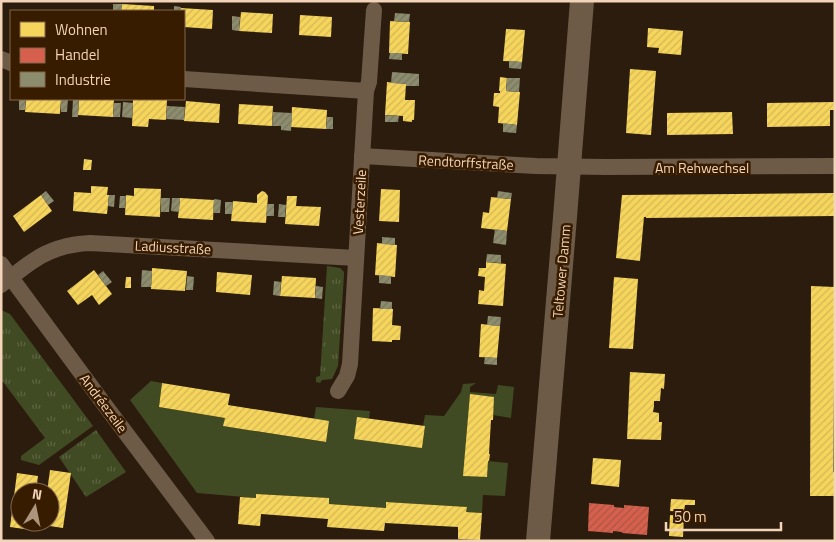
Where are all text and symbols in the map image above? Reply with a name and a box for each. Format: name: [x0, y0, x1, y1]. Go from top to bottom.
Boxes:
legend: [10, 10, 185, 100]
text: Wohnen: [55, 18, 108, 41]
text: Handel: [55, 43, 100, 66]
text: Industrie: [55, 68, 111, 91]
street label: Rendtorffstraße: [418, 149, 514, 175]
street label: Am Rehwechsel: [655, 157, 749, 178]
street label: Vesterzeile: [347, 169, 371, 235]
street label: Teltower Damm: [546, 223, 576, 319]
street label: Ladiusstraße: [134, 235, 212, 259]
street label: Andréezeile: [75, 369, 133, 437]
north arrow: [10, 482, 60, 532]
text: N: [31, 483, 44, 505]
scale bar: [666, 500, 781, 532]
text: 50 m: [674, 505, 707, 528]

